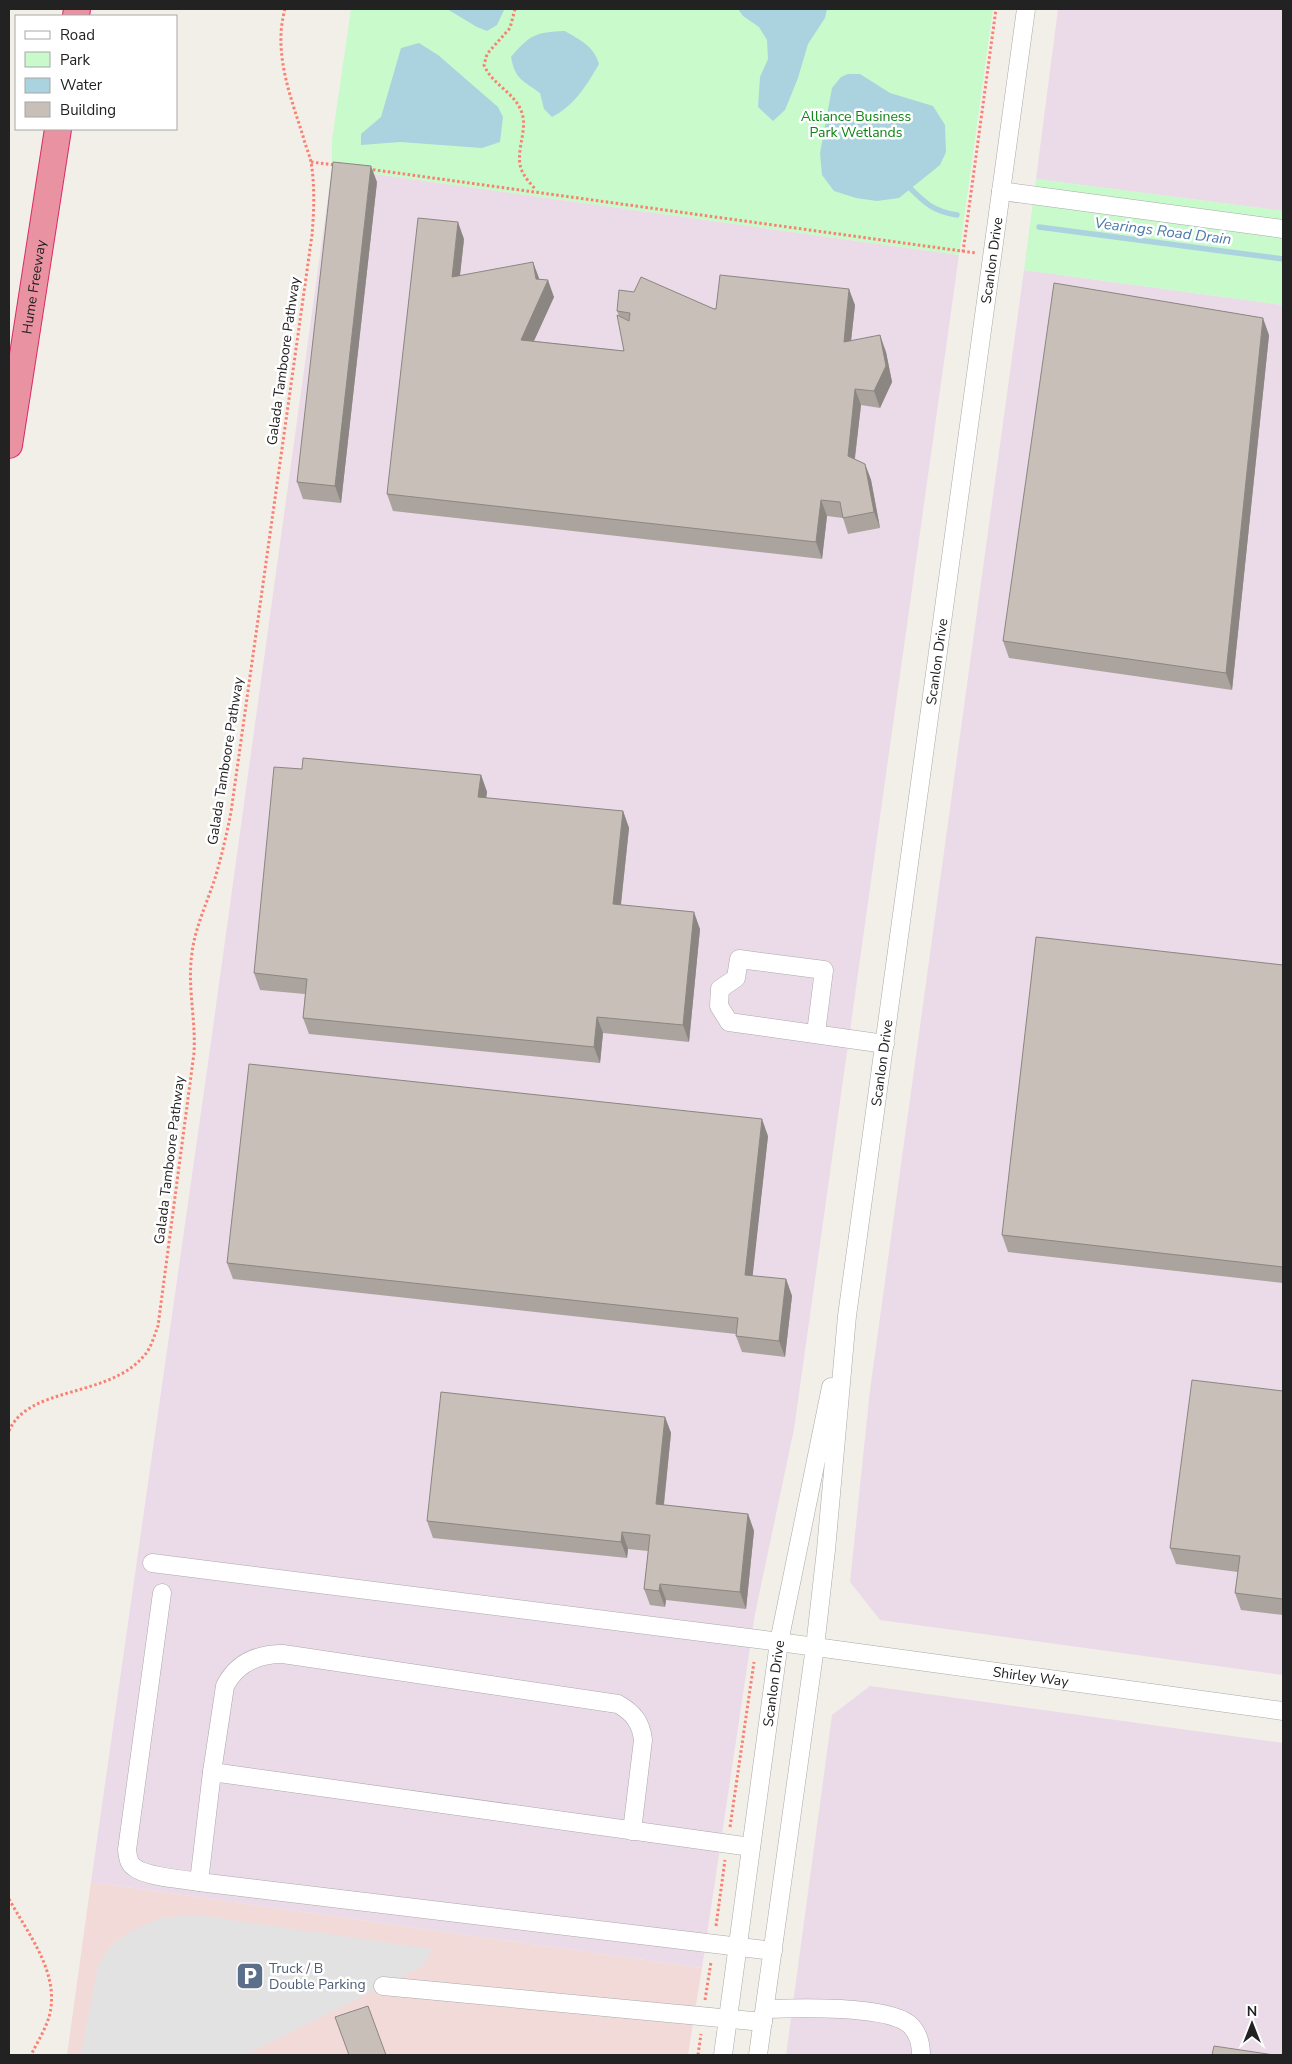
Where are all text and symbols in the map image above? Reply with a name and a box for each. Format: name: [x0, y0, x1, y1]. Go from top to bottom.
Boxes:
legend: [15, 15, 178, 130]
text: Road: [60, 25, 95, 45]
text: Park: [60, 50, 90, 70]
text: Water: [60, 75, 103, 95]
text: Building: [60, 100, 116, 120]
park label: Alliance Business Park Wetlands: [801, 107, 912, 142]
water label: Vearings Road Drain: [1093, 213, 1233, 249]
street label: Scanlon Drive: [977, 216, 1007, 305]
street label: Hume Freeway: [17, 238, 51, 335]
street label: Galada Tamboore Pathway: [262, 275, 305, 446]
street label: Scanlon Drive: [922, 617, 952, 706]
street label: Galada Tamboore Pathway: [203, 675, 248, 846]
street label: Scanlon Drive: [867, 1019, 897, 1107]
street label: Galada Tamboore Pathway: [150, 1074, 189, 1245]
street label: Scanlon Drive: [759, 1639, 789, 1728]
street label: Shirley Way: [992, 1662, 1070, 1692]
place label: Truck / B Double Parking: [269, 1959, 366, 1994]
parking icon: Truck / B Double Parking: [235, 1961, 265, 1991]
north arrow: [1227, 1999, 1277, 2049]
text: N: [1247, 2002, 1257, 2021]

